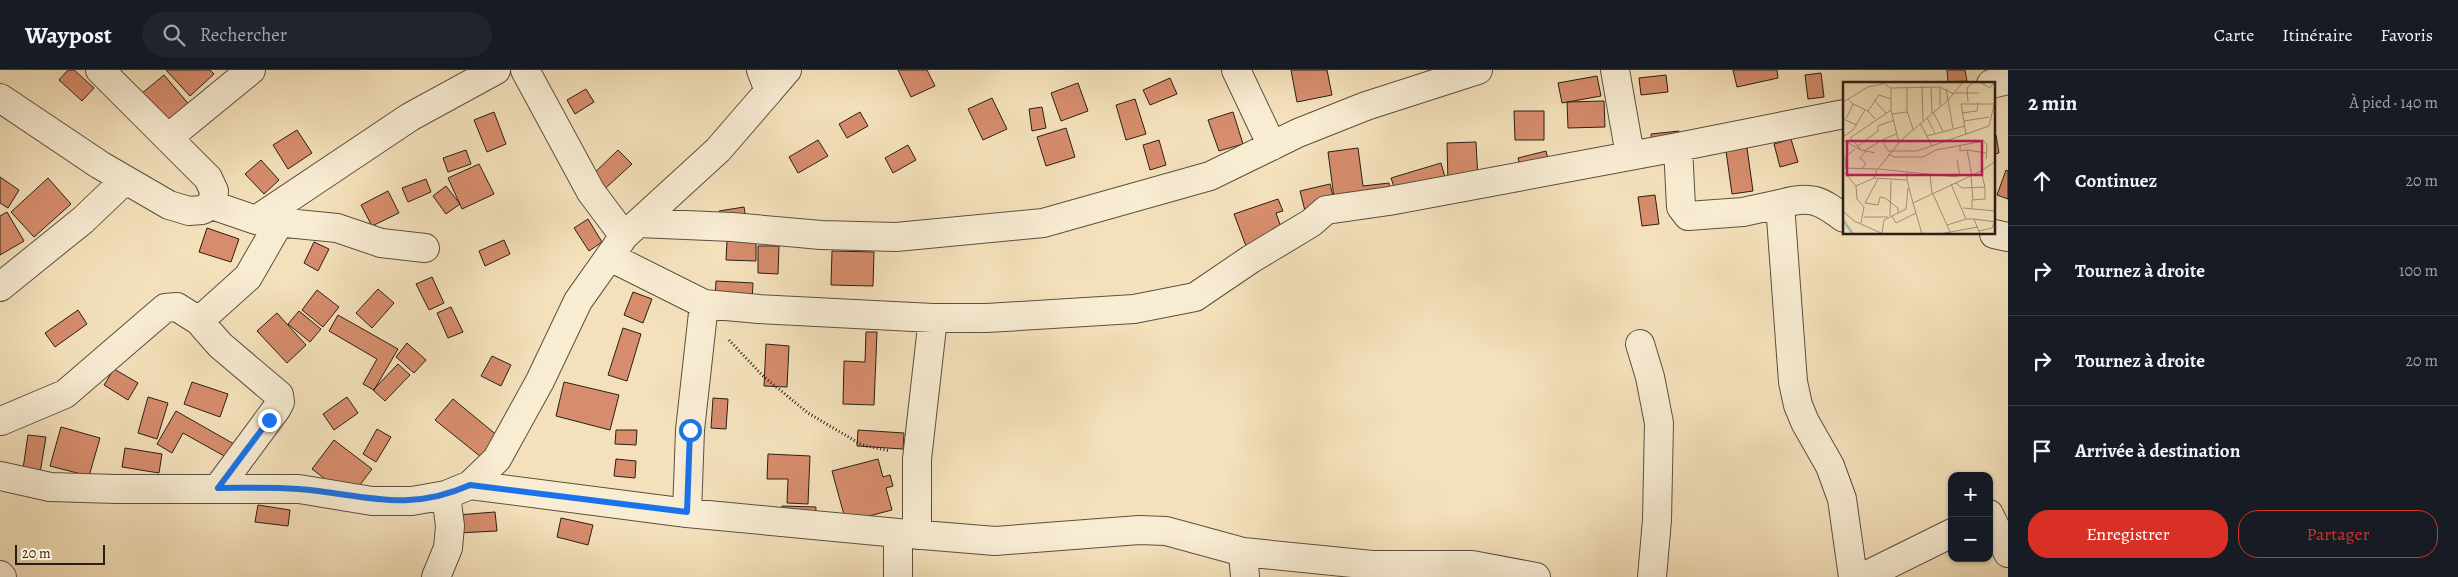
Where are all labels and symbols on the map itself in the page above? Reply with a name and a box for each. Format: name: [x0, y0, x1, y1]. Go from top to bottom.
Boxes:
inset map: [1843, 82, 1996, 235]
route end: [258, 409, 281, 432]
route start: [679, 419, 702, 442]
scale bar: [15, 542, 105, 565]

